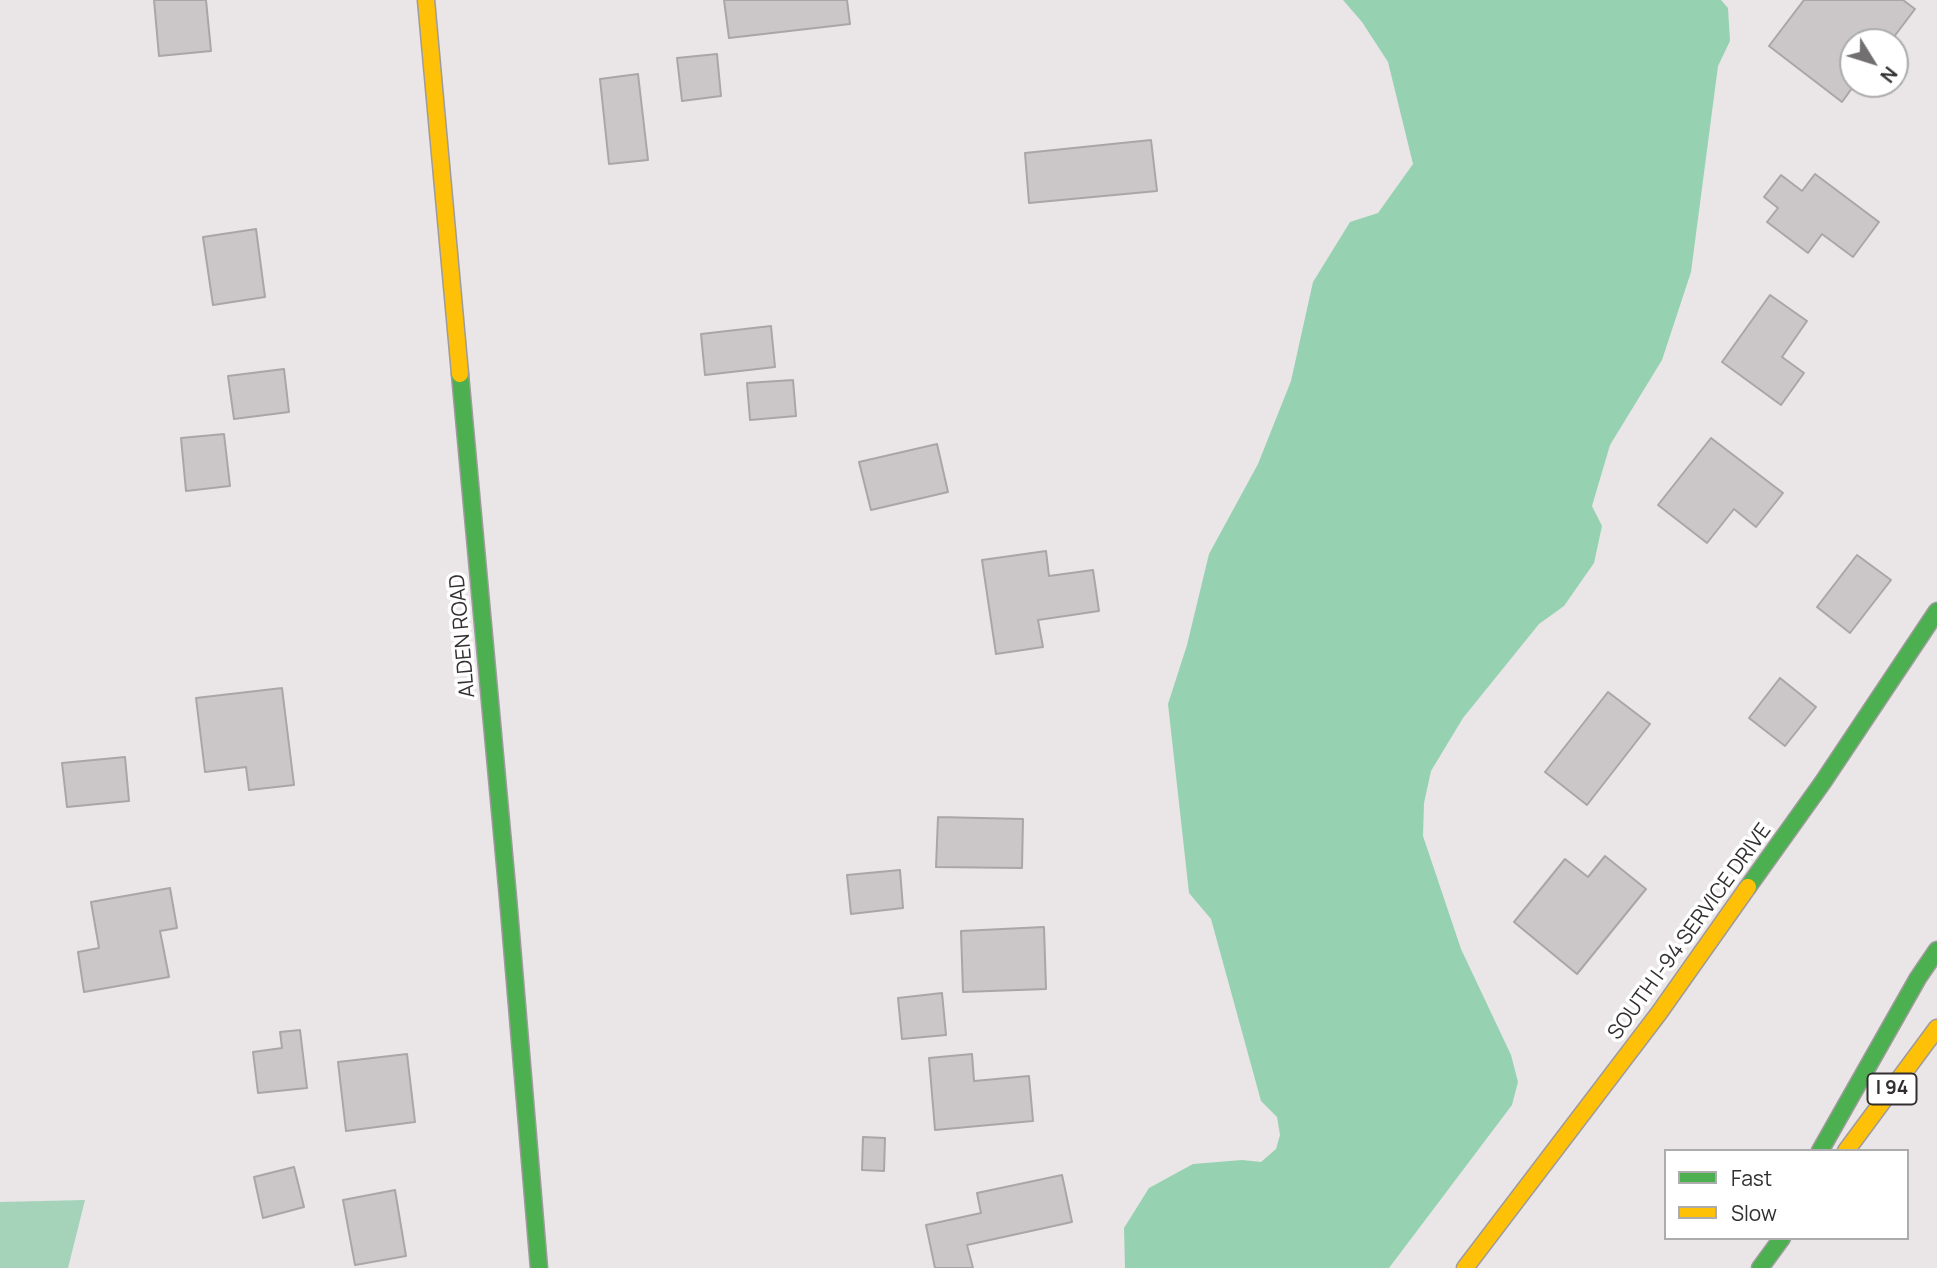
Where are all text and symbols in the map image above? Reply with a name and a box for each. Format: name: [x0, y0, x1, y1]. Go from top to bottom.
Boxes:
north arrow: [1839, 28, 1909, 98]
text: N: [1875, 61, 1903, 88]
street label: ALDEN ROAD: [445, 573, 481, 699]
street label: SOUTH I-94 SERVICE DRIVE: [1603, 819, 1777, 1045]
road number: I 94: [1868, 1074, 1916, 1105]
legend: [1664, 1149, 1909, 1240]
text: Fast: [1731, 1164, 1772, 1192]
text: Slow: [1731, 1199, 1777, 1227]

